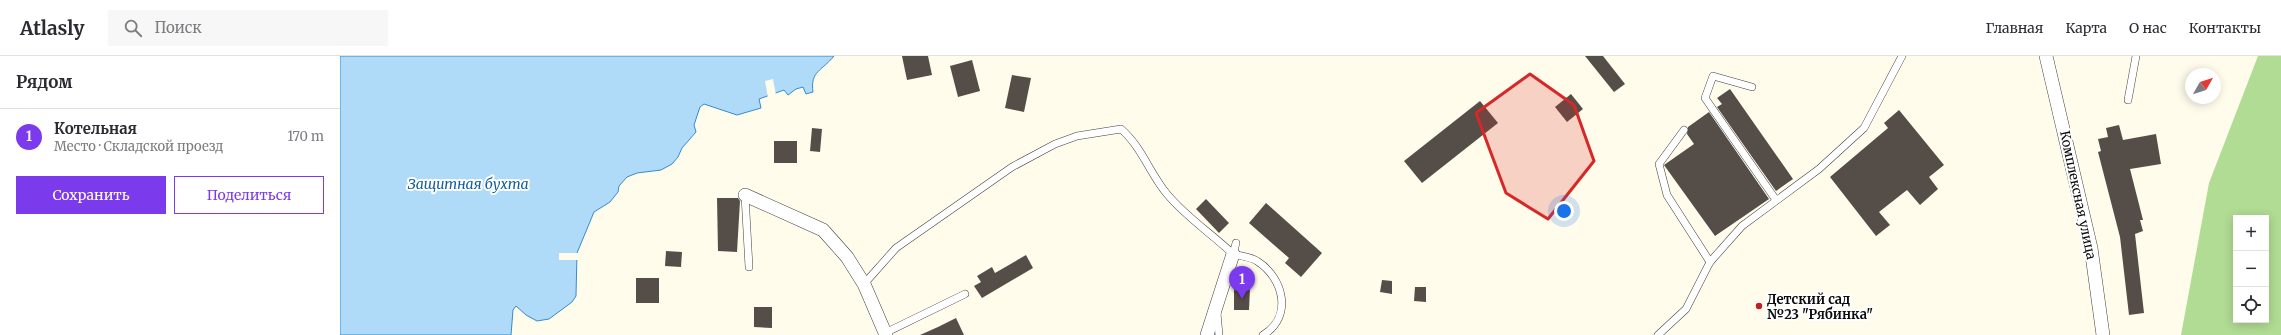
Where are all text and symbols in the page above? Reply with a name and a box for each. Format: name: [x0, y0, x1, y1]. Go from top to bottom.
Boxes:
search box: [108, 10, 388, 46]
text: Atlasly: [20, 16, 84, 40]
icon: search: [122, 17, 144, 39]
text: Поиск: [154, 18, 202, 37]
text: Главная: [1985, 19, 2043, 37]
text: Карта: [2065, 19, 2107, 37]
text: О нас: [2129, 19, 2167, 37]
text: Контакты: [2189, 19, 2261, 37]
north arrow: [2185, 68, 2221, 104]
text: Рядом: [16, 71, 72, 93]
text: Котельная: [54, 119, 137, 138]
text: 1: [26, 128, 32, 145]
text: 170 m: [287, 128, 324, 145]
street label: Комплексная улица: [2056, 129, 2100, 261]
text: Место · Складской проезд: [54, 138, 223, 155]
water label: Защитная бухта: [407, 175, 529, 193]
button: Сохранить: [16, 176, 166, 214]
button: Поделиться: [174, 176, 324, 214]
your location: [1554, 201, 1574, 221]
map controls: [2233, 215, 2269, 323]
button: +: [2233, 215, 2269, 251]
button: −: [2233, 251, 2269, 287]
pin: 1: [1229, 266, 1255, 299]
button: locate: [2233, 287, 2269, 323]
place label: Детский сад №23 "Рябинка": [1767, 291, 1873, 323]
marker: Детский сад №23 "Рябинка": [1754, 301, 1764, 311]

